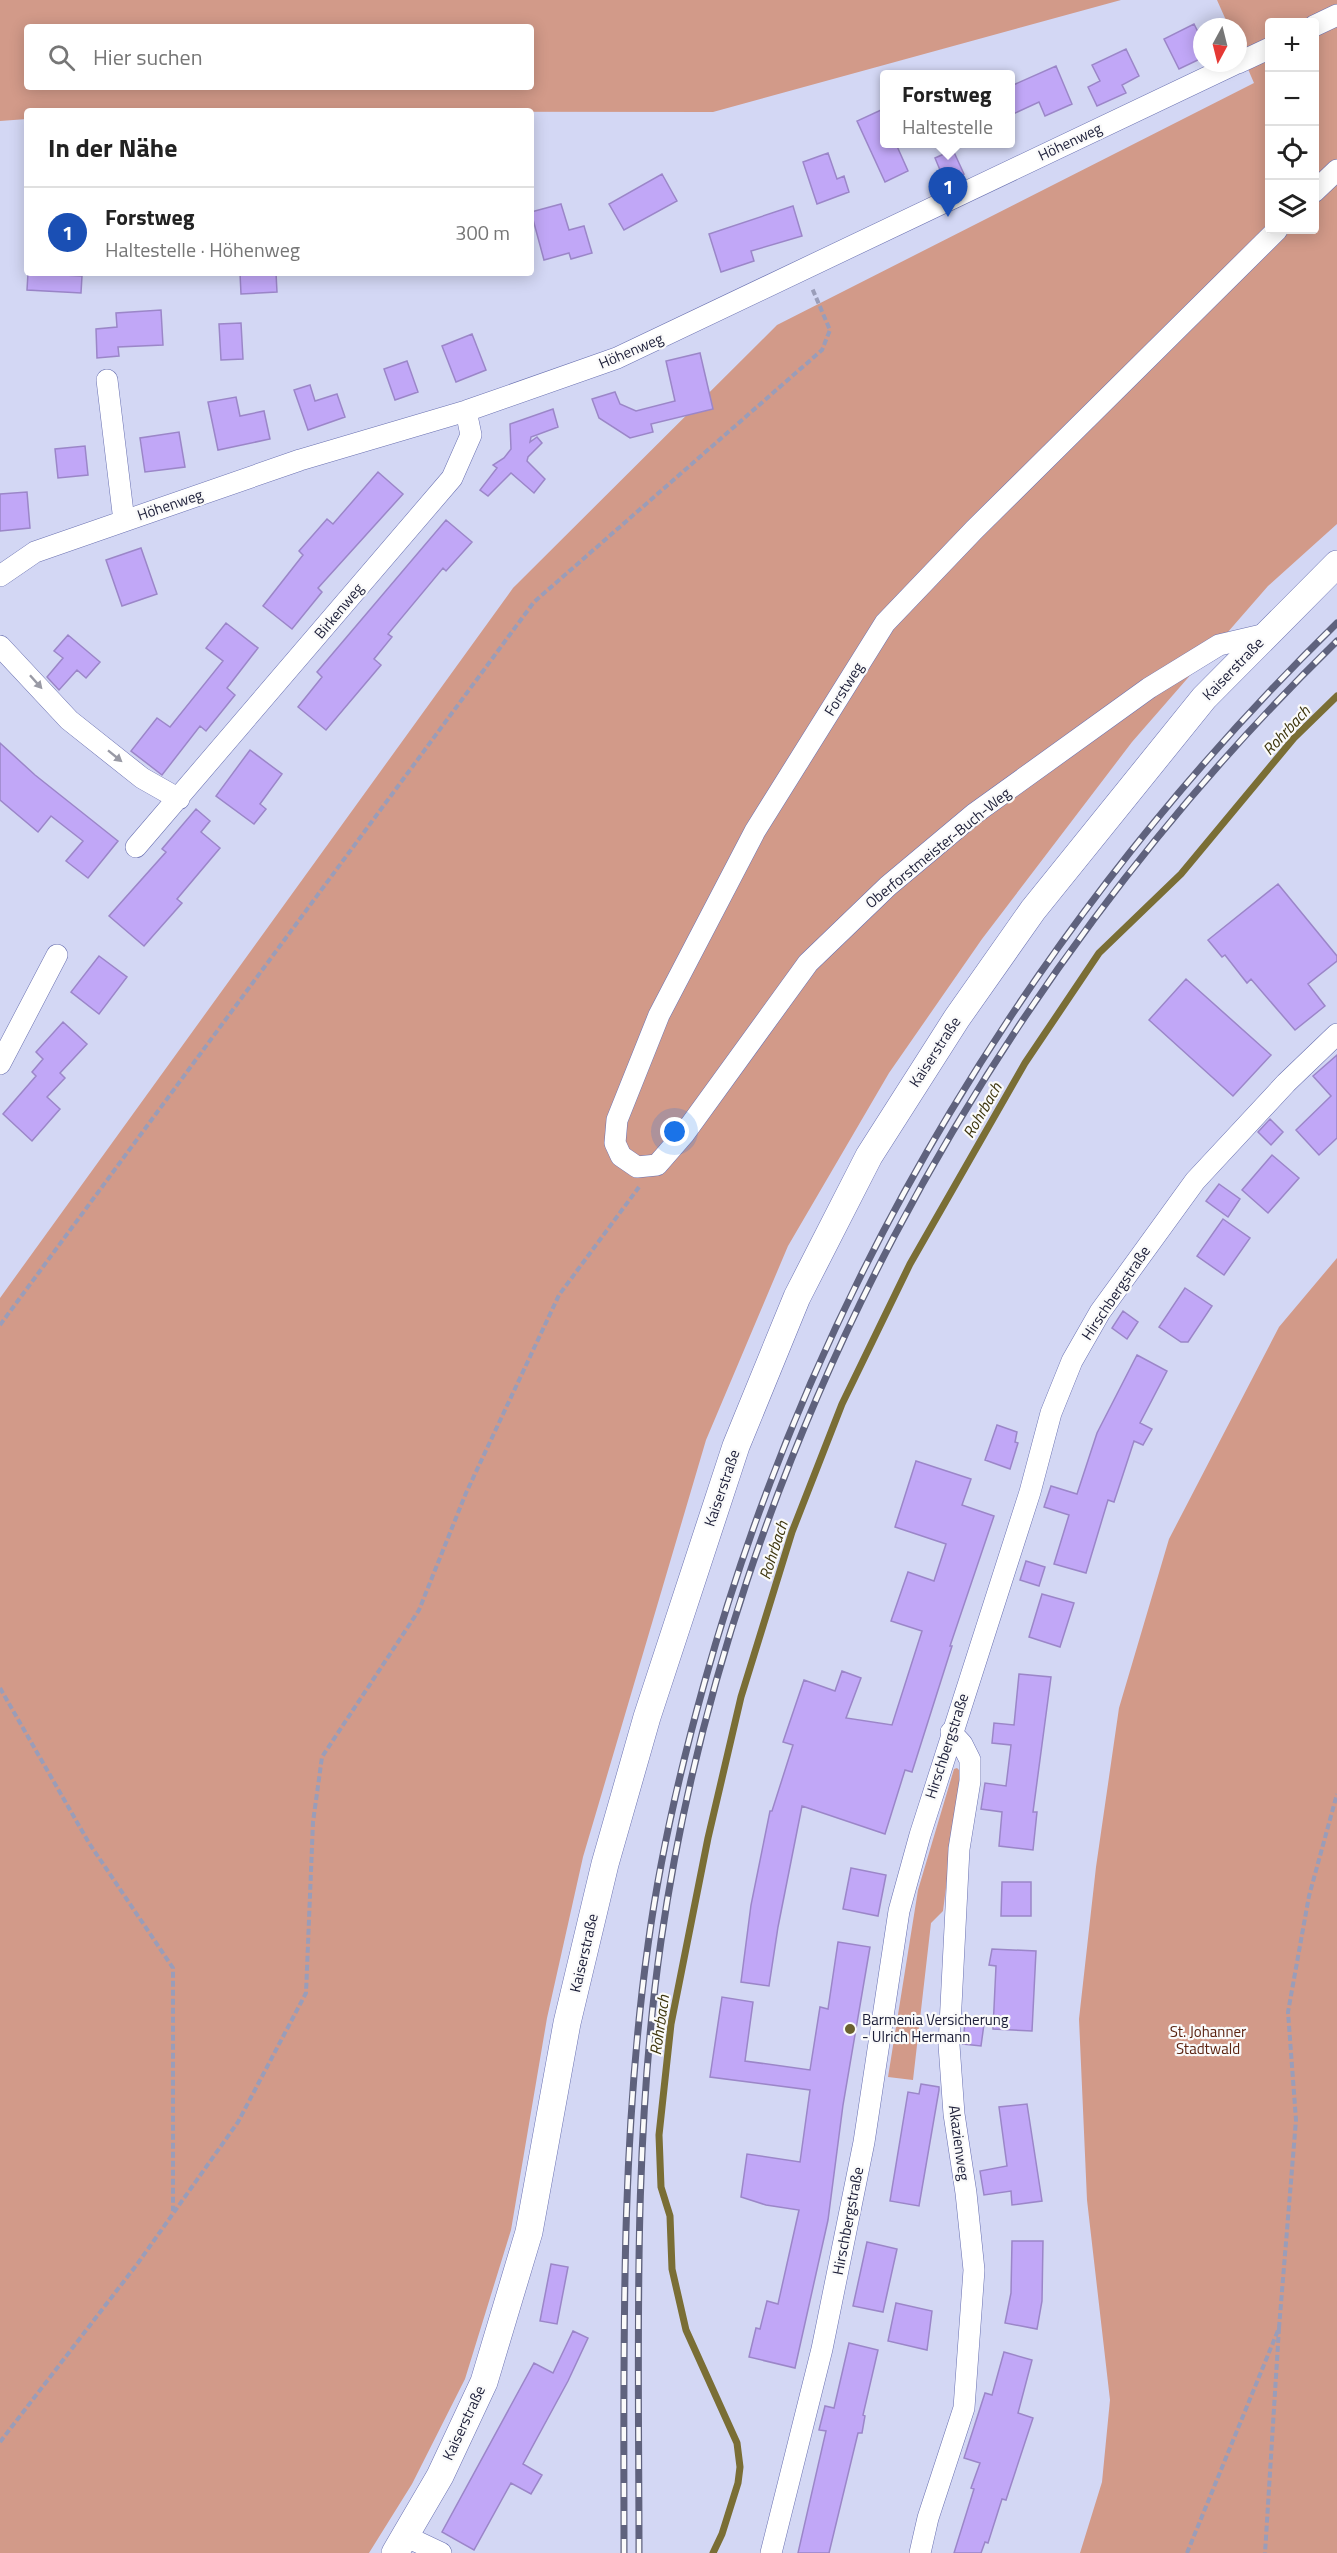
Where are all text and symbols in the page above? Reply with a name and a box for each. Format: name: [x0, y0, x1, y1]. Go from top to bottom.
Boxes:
north arrow: [1193, 18, 1247, 72]
map controls: [1265, 18, 1319, 234]
button: +: [1265, 18, 1319, 72]
search box: [24, 24, 534, 90]
text: Hier suchen: [93, 40, 202, 74]
icon: search: [45, 41, 78, 74]
popup: [880, 70, 1015, 148]
button: −: [1265, 72, 1319, 126]
text: Forstweg: [902, 77, 992, 111]
text: Haltestelle: [902, 111, 993, 142]
street label: Höhenweg: [1034, 117, 1106, 166]
button: locate: [1265, 126, 1319, 180]
text: In der Nähe: [48, 128, 177, 167]
pin: 1: [928, 168, 968, 217]
button: layers: [1265, 180, 1319, 234]
text: Forstweg: [105, 200, 195, 234]
text: 1: [62, 217, 73, 248]
text: 300 m: [455, 217, 510, 248]
text: Haltestelle · Höhenweg: [105, 234, 300, 265]
street label: Höhenweg: [595, 327, 667, 374]
street label: Höhenweg: [134, 482, 206, 527]
street label: Birkenweg: [308, 577, 369, 644]
street label: Kaiserstraße: [1197, 632, 1269, 705]
street label: Forstweg: [818, 657, 869, 720]
one-way arrow: [29, 674, 42, 689]
water label: Rohrbach: [1257, 699, 1316, 760]
one-way arrow: [107, 750, 123, 763]
street label: Oberforstmeister-Buch-Weg: [860, 781, 1016, 914]
street label: Kaiserstraße: [903, 1012, 966, 1092]
water label: Rohrbach: [957, 1077, 1008, 1142]
your location: [660, 1117, 689, 1146]
street label: Hirschbergstraße: [1075, 1241, 1156, 1345]
street label: Kaiserstraße: [698, 1446, 745, 1530]
water label: Rohrbach: [752, 1517, 794, 1582]
street label: Hirschbergstraße: [919, 1690, 974, 1801]
street label: Kaiserstraße: [563, 1911, 604, 1995]
water label: Rohrbach: [643, 1992, 675, 2057]
place label: Barmenia Versicherung - Ulrich Hermann: [862, 2008, 1009, 2048]
park label: St. Johanner Stadtwald: [1170, 2020, 1246, 2060]
marker: Barmenia Versicherung - Ulrich Hermann: [843, 2022, 857, 2036]
street label: Akazienweg: [943, 2104, 976, 2182]
street label: Hirschbergstraße: [826, 2165, 869, 2277]
street label: Kaiserstraße: [436, 2382, 491, 2464]

